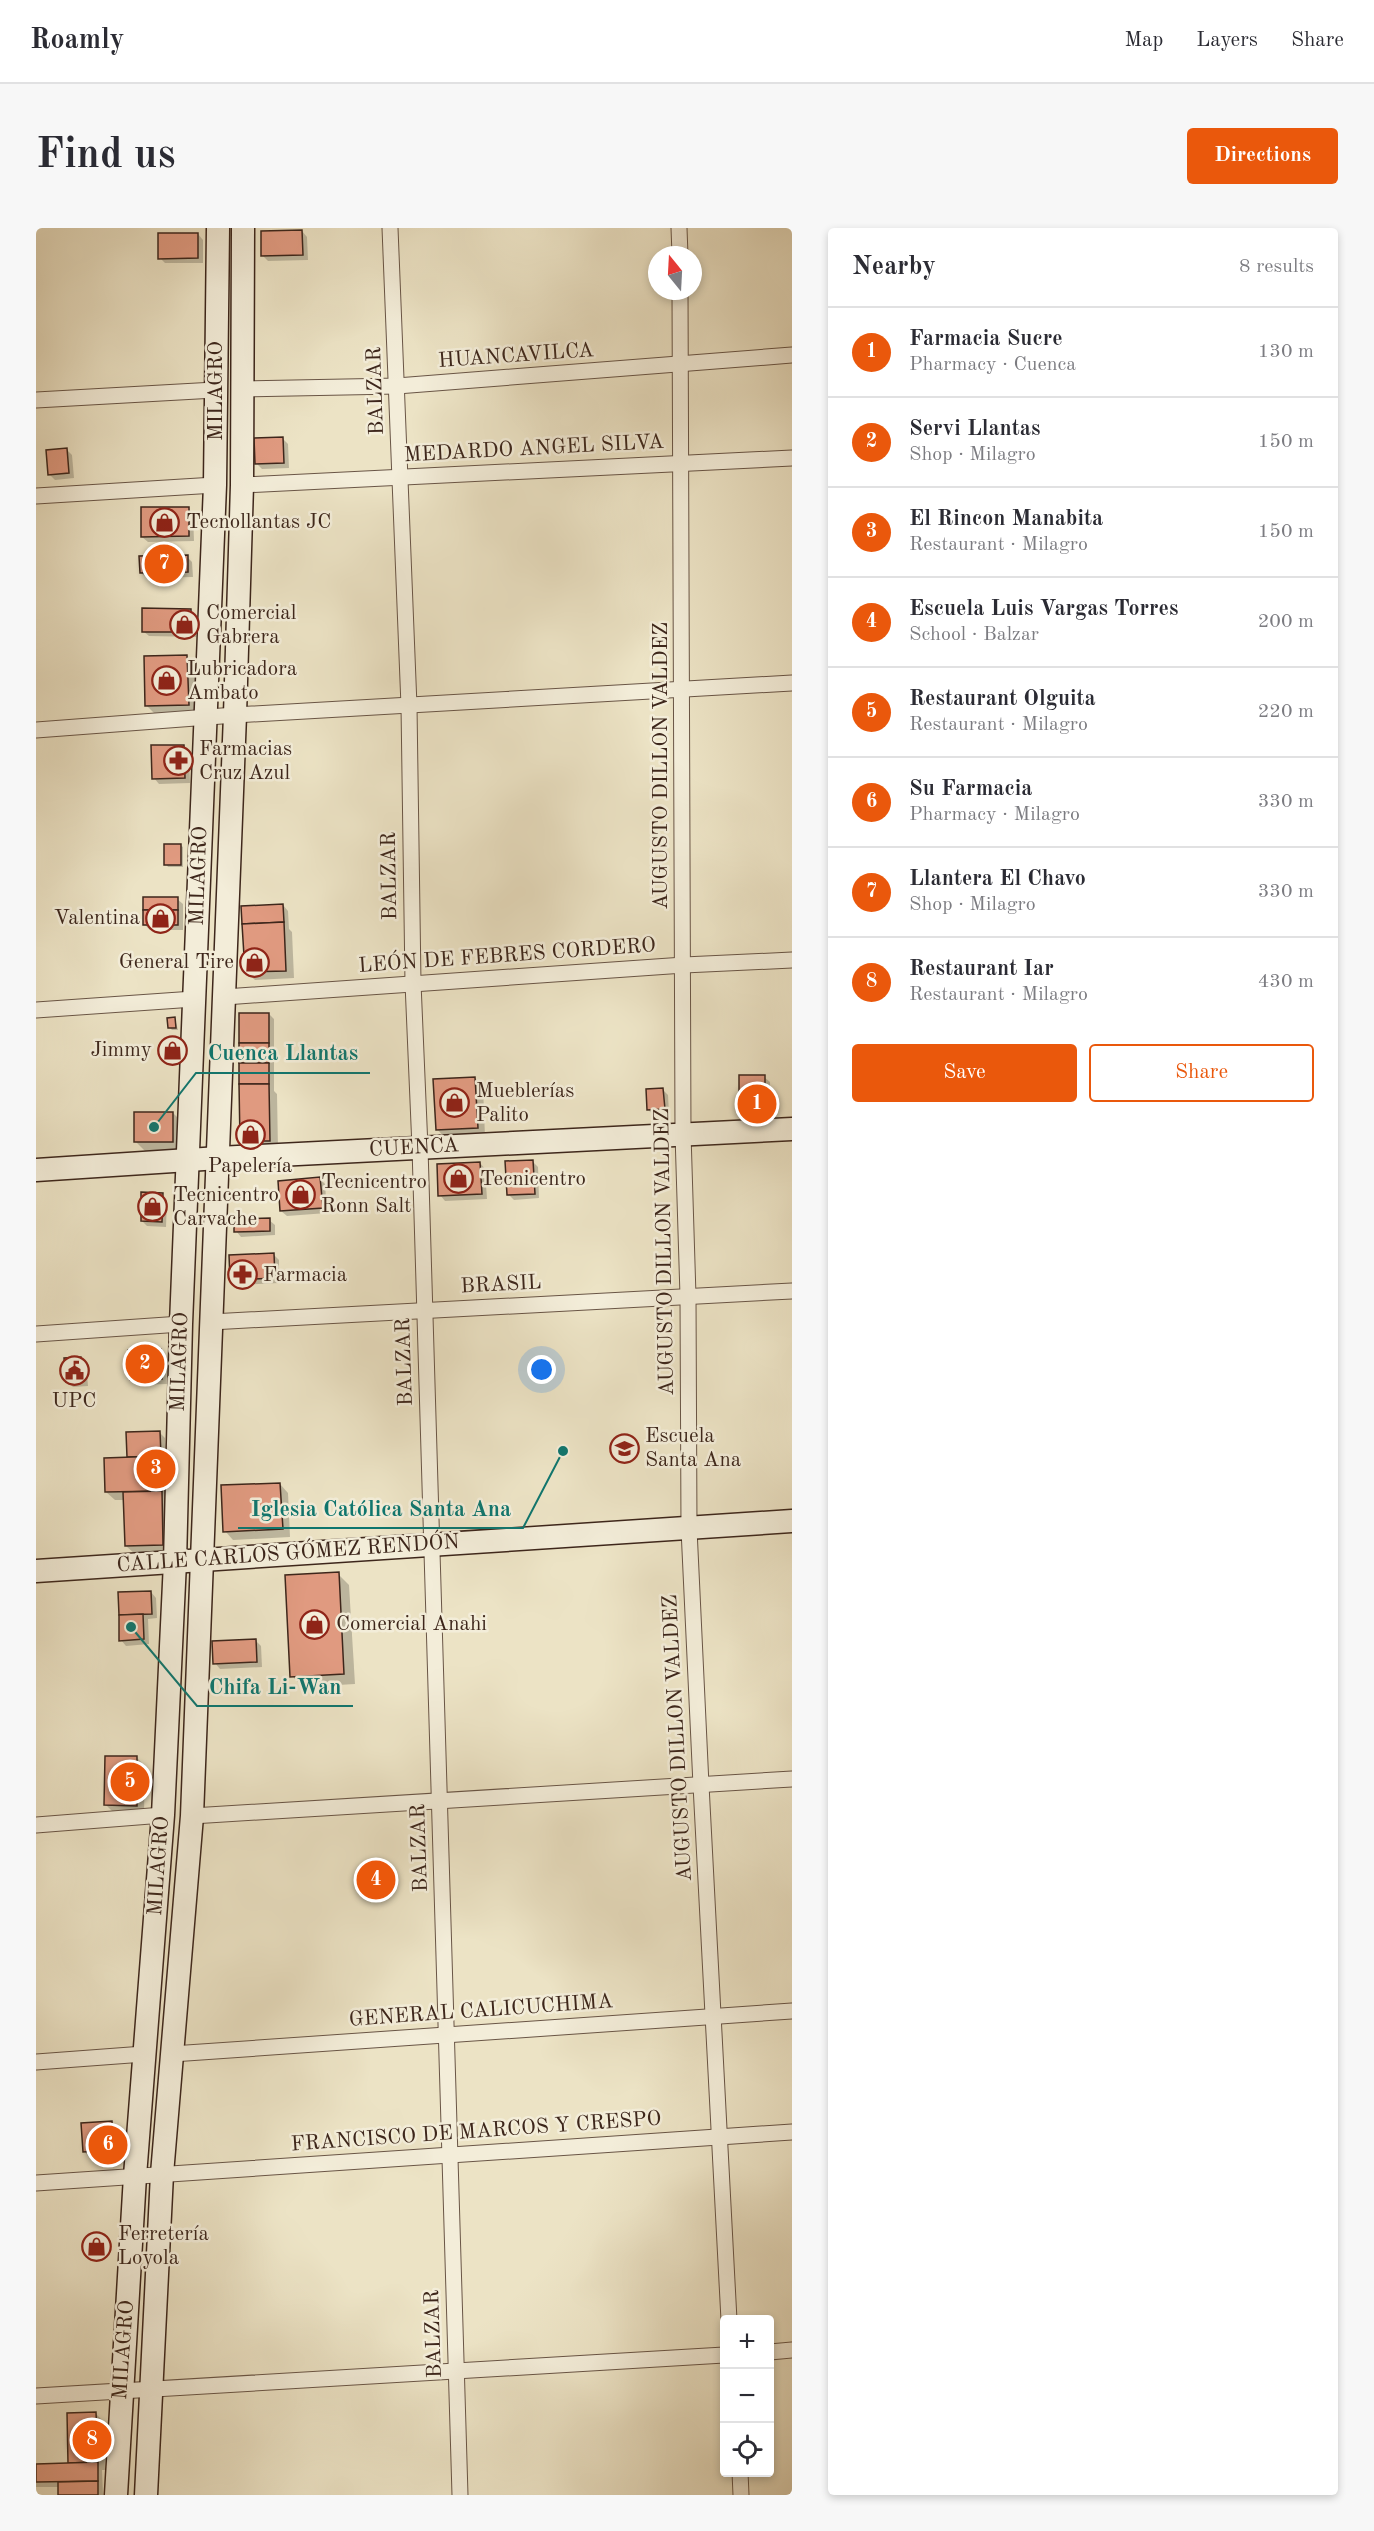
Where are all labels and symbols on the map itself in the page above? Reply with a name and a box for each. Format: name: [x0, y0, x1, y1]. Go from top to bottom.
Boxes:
north arrow: [648, 246, 702, 300]
street label: HUANCAVILCA: [437, 340, 595, 372]
street label: MILAGRO: [206, 341, 227, 441]
street label: BALZAR: [364, 346, 388, 436]
street label: MEDARDO ANGEL SILVA: [403, 432, 665, 466]
shop icon: Tecnollantas JC: [149, 506, 181, 538]
place label: Tecnollantas JC: [186, 512, 331, 533]
pin: 7: [144, 542, 184, 586]
place label: Comercial Gabrera: [206, 603, 297, 648]
shop icon: Comercial Gabrera: [169, 609, 201, 641]
street label: AUGUSTO DILLON VALDEZ: [651, 622, 672, 910]
place label: Lubricadora Ambato: [187, 659, 297, 704]
shop icon: Lubricadora Ambato: [150, 665, 182, 697]
place label: Farmacias Cruz Azul: [199, 739, 292, 784]
pharmacy icon: Farmacias Cruz Azul: [162, 745, 194, 777]
street label: MILAGRO: [187, 826, 211, 926]
street label: BALZAR: [379, 832, 401, 920]
shop icon: Valentina: [145, 902, 177, 934]
place label: Valentina: [54, 908, 140, 929]
street label: LEÓN DE FEBRES CORDERO: [357, 930, 656, 977]
shop icon: General Tire: [239, 946, 271, 978]
place label: General Tire: [119, 952, 234, 973]
callout: Cuenca Llantas: [196, 1033, 370, 1073]
shop icon: Jimmy: [157, 1034, 189, 1066]
place label: Jimmy: [91, 1040, 152, 1061]
text: Cuenca Llantas: [208, 1043, 358, 1065]
place label: Mueblerías Palito: [476, 1081, 574, 1126]
pin: 1: [738, 1082, 776, 1126]
shop icon: Mueblerías Palito: [439, 1087, 471, 1119]
street label: AUGUSTO DILLON VALDEZ: [652, 1108, 678, 1396]
shop icon: Papelería: [234, 1119, 266, 1151]
street label: CUENCA: [368, 1135, 460, 1161]
place label: Papelería: [208, 1156, 292, 1177]
shop icon: Tecnicentro: [443, 1163, 475, 1195]
place label: Tecnicentro: [480, 1169, 586, 1190]
place label: Tecnicentro Ronn Salt: [321, 1172, 427, 1217]
shop icon: Tecnicentro Ronn Salt: [284, 1178, 316, 1210]
place label: Tecnicentro Carvache: [173, 1185, 279, 1230]
shop icon: Tecnicentro Carvache: [136, 1191, 168, 1223]
pharmacy icon: Farmacia: [226, 1259, 258, 1291]
place label: Farmacia: [263, 1265, 347, 1286]
street label: BRASIL: [460, 1272, 542, 1298]
street label: MILAGRO: [168, 1312, 192, 1412]
street label: BALZAR: [393, 1317, 417, 1407]
pin: 2: [126, 1342, 164, 1386]
public building icon: UPC: [58, 1354, 90, 1386]
your location: [527, 1355, 556, 1384]
place label: UPC: [52, 1391, 96, 1412]
place label: Escuela Santa Ana: [645, 1426, 741, 1471]
school or university icon: Escuela Santa Ana: [608, 1432, 640, 1464]
pin: 3: [136, 1446, 176, 1492]
callout: Iglesia Católica Santa Ana: [238, 1488, 523, 1528]
text: Iglesia Católica Santa Ana: [251, 1499, 511, 1521]
street label: CALLE CARLOS GÓMEZ RENDÓN: [115, 1527, 460, 1576]
street label: AUGUSTO DILLON VALDEZ: [660, 1594, 696, 1882]
shop icon: Comercial Anahi: [299, 1608, 331, 1640]
place label: Comercial Anahi: [336, 1614, 487, 1635]
callout: Chifa Li-Wan: [197, 1666, 353, 1706]
text: Chifa Li-Wan: [209, 1677, 341, 1699]
pin: 5: [110, 1760, 149, 1804]
street label: BALZAR: [408, 1803, 432, 1893]
street label: MILAGRO: [145, 1815, 173, 1917]
pin: 4: [356, 1858, 396, 1902]
street label: GENERAL CALICUCHIMA: [348, 1991, 614, 2031]
street label: FRANCISCO DE MARCOS Y CRESPO: [290, 2109, 662, 2155]
pin: 6: [88, 2122, 128, 2168]
place label: Ferretería Loyola: [118, 2224, 209, 2269]
shop icon: Ferretería Loyola: [81, 2230, 113, 2262]
street label: BALZAR: [422, 2289, 446, 2379]
street label: MILAGRO: [110, 2299, 138, 2401]
pin: 8: [72, 2418, 112, 2462]

